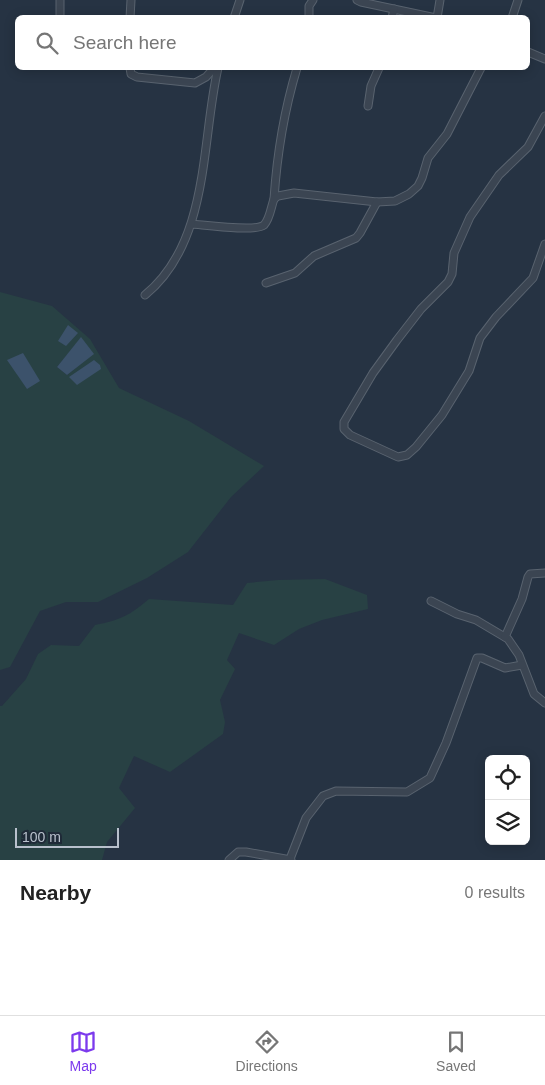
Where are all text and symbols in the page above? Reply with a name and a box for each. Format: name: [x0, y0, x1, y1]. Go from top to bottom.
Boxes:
search box: [15, 15, 530, 70]
icon: search: [33, 29, 61, 57]
text: Search here: [73, 32, 177, 53]
map controls: [485, 755, 530, 845]
button: locate: [485, 755, 530, 800]
button: layers: [485, 800, 530, 845]
scale bar: [15, 825, 119, 848]
text: 100 m: [22, 829, 61, 845]
text: Nearby: [20, 881, 91, 904]
text: 0 results: [465, 884, 525, 901]
tab: Map: [69, 1028, 97, 1074]
tab: Directions: [236, 1028, 298, 1074]
tab: Saved: [436, 1028, 476, 1074]

